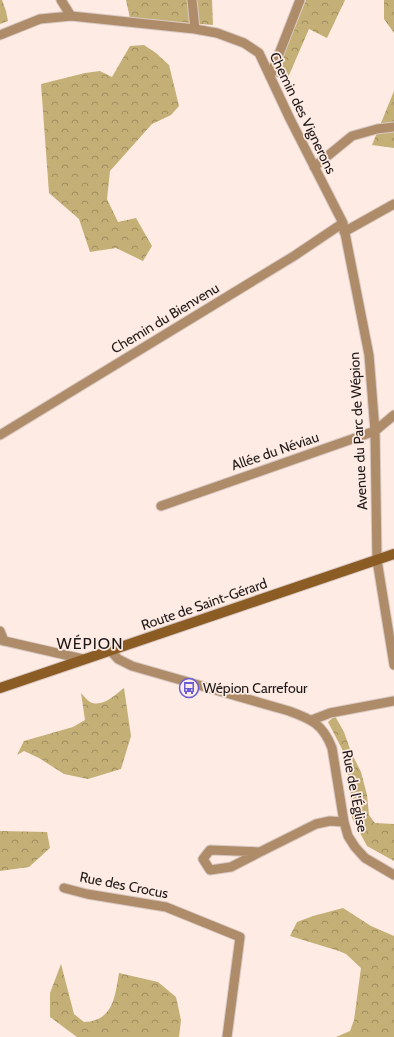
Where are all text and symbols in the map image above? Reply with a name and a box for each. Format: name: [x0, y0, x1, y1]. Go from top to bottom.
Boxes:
street label: Chemin des Vignerons: [266, 49, 340, 177]
street label: Chemin du Bienvenu: [108, 279, 222, 357]
street label: Avenue du Parc de Wépion: [345, 351, 371, 511]
street label: Allée du Néviau: [229, 428, 321, 474]
street label: Route de Saint-Gérard: [139, 574, 269, 634]
district label: WÉPION: [57, 634, 123, 653]
bus stop icon: Wépion Carrefour: [178, 677, 200, 699]
place label: Wépion Carrefour: [203, 679, 308, 697]
street label: Rue de l'Église: [338, 748, 372, 834]
street label: Rue des Crocus: [78, 868, 170, 902]

